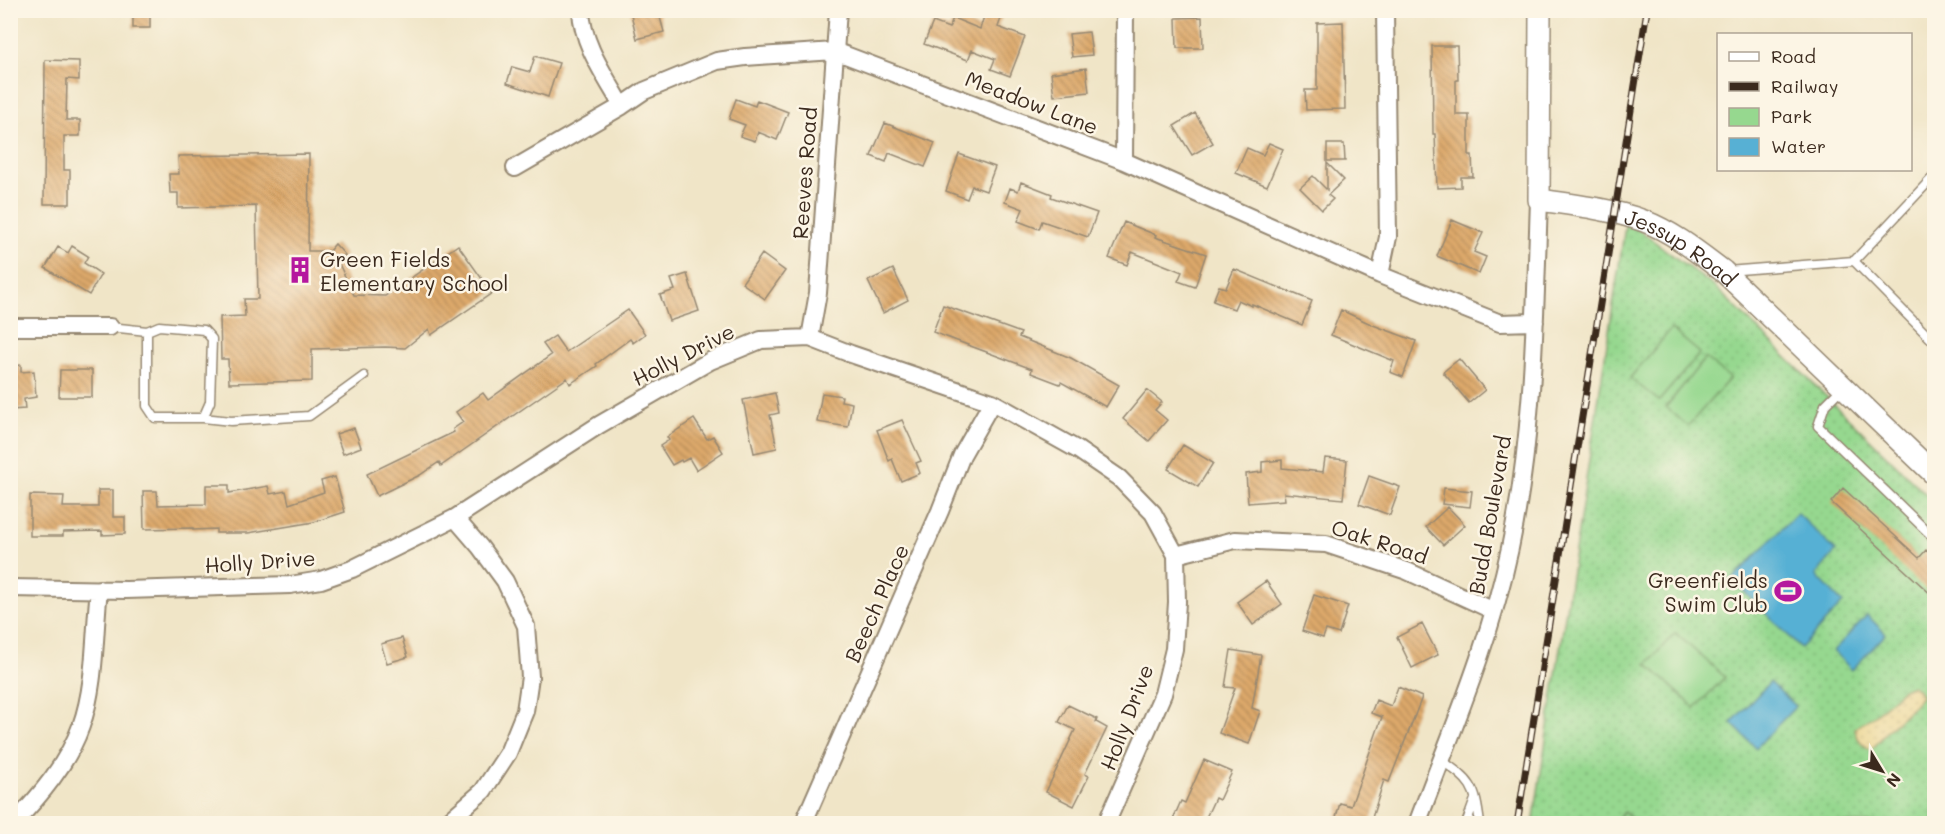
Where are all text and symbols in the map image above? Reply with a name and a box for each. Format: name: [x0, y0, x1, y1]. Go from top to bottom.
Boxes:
legend: [1717, 33, 1912, 171]
text: Road: [1771, 44, 1816, 68]
street label: Meadow Lane: [962, 64, 1102, 140]
text: Railway: [1771, 74, 1838, 98]
text: Park: [1771, 104, 1812, 128]
street label: Reeves Road: [786, 106, 822, 240]
text: Water: [1771, 134, 1826, 158]
street label: Jessup Road: [1622, 202, 1743, 291]
place label: Green Fields Elementary School: [320, 245, 508, 296]
building icon: Green Fields Elementary School: [285, 255, 315, 285]
street label: Holly Drive: [627, 317, 739, 391]
street label: Budd Boulevard: [1462, 433, 1516, 597]
street label: Oak Road: [1328, 513, 1432, 569]
street label: Beech Place: [838, 540, 914, 666]
street label: Holly Drive: [204, 544, 316, 578]
place label: Greenfields Swim Club: [1648, 566, 1768, 617]
sports icon: Greenfields Swim Club: [1773, 576, 1803, 606]
street label: Holly Drive: [1093, 660, 1159, 774]
north arrow: [1852, 741, 1912, 801]
text: N: [1882, 769, 1906, 792]

